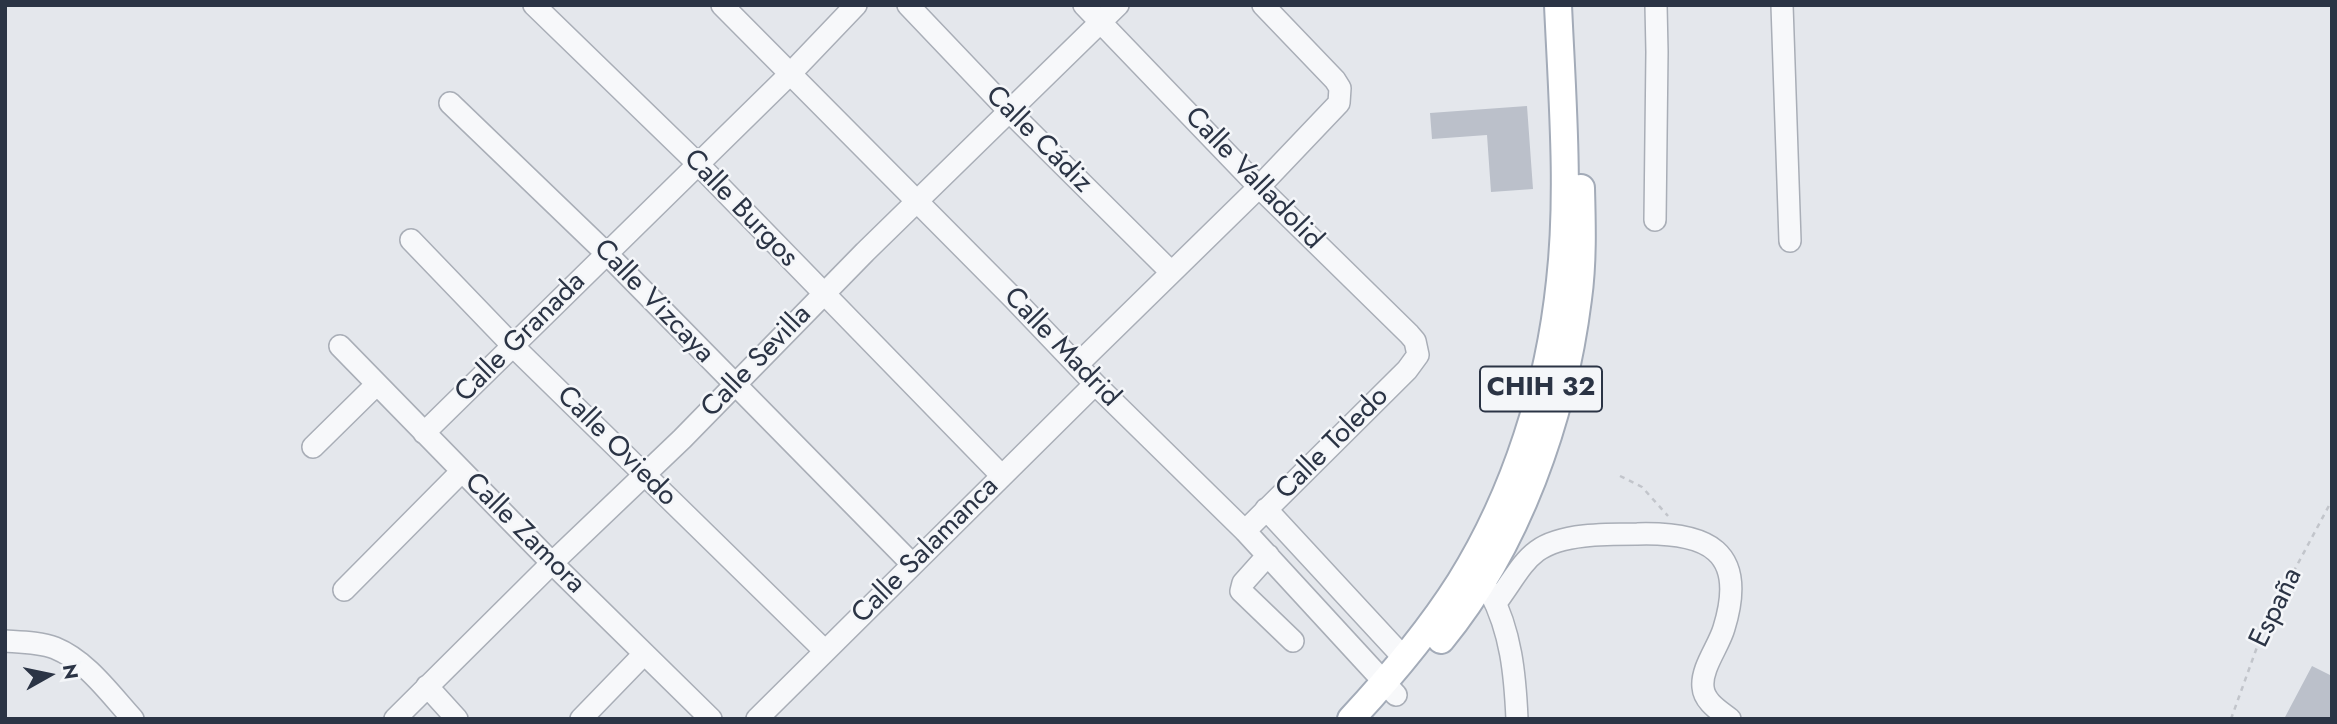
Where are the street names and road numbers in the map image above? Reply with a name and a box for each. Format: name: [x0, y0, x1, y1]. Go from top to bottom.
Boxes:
street label: Calle Cádiz: [978, 80, 1098, 200]
street label: Calle Valladolid: [1177, 101, 1329, 257]
street label: Calle Burgos: [676, 143, 804, 275]
street label: Calle Vizcaya: [586, 233, 720, 371]
street label: Calle Granada: [449, 266, 593, 410]
street label: Calle Madrid: [996, 281, 1126, 415]
street label: Calle Sevilla: [695, 299, 819, 425]
road number: CHIH 32: [1480, 366, 1602, 412]
street label: Calle Oviedo: [549, 380, 683, 514]
street label: Calle Toledo: [1270, 381, 1396, 507]
street label: Calle Zamora: [457, 467, 591, 601]
street label: Calle Salamanca: [846, 471, 1006, 631]
street label: España: [2243, 563, 2311, 653]

